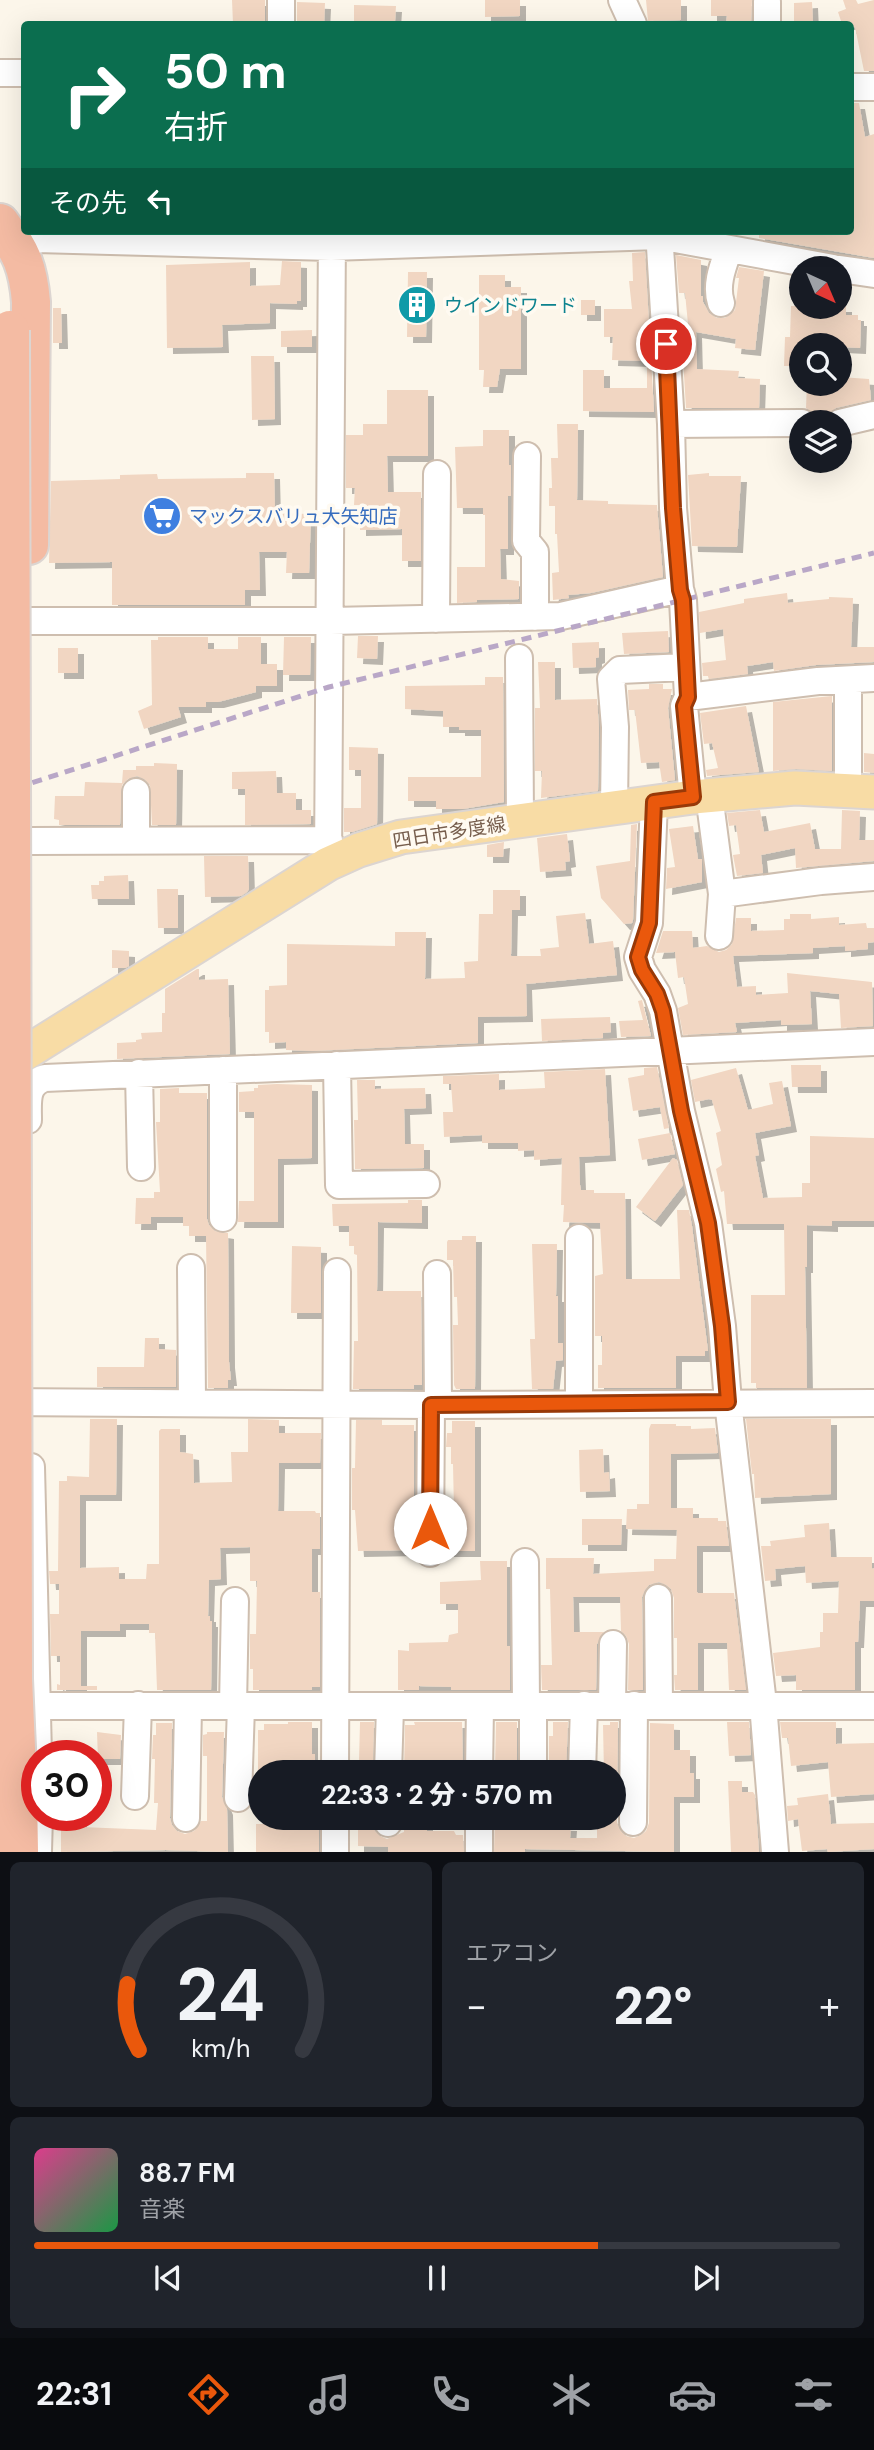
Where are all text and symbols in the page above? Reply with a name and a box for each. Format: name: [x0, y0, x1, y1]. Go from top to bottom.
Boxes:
text: 50 m: [164, 39, 287, 103]
icon: right: [49, 49, 140, 140]
text: 右折: [164, 106, 228, 148]
icon: left: [141, 182, 179, 220]
text: その先: [49, 186, 127, 220]
north arrow: [789, 256, 852, 318]
map controls: [789, 256, 852, 473]
building icon: ウインドワード: [396, 284, 438, 326]
place label: ウインドワード: [444, 293, 577, 318]
pin: [636, 314, 696, 374]
icon: arrive: [647, 325, 685, 363]
button: search: [789, 333, 852, 396]
button: layers: [789, 410, 852, 473]
supermarket icon: マックスバリュ大矢知店: [141, 495, 183, 537]
place label: マックスバリュ大矢知店: [189, 504, 397, 529]
street label: 四日市多度線: [391, 811, 507, 854]
position arrow: [393, 1491, 467, 1565]
speed limit sign: 30: [21, 1740, 112, 1831]
text: 22:33 · 2 分 · 570 m: [321, 1778, 553, 1812]
text: エアコン: [466, 1938, 558, 1968]
text: 24: [177, 1949, 265, 2044]
text: 22°: [613, 1972, 693, 2040]
text: −: [466, 1981, 487, 2031]
text: +: [819, 1981, 840, 2031]
text: km/h: [191, 2032, 251, 2065]
text: 88.7 FM: [139, 2156, 235, 2190]
text: 音楽: [139, 2194, 185, 2224]
icon: previous: [149, 2259, 187, 2297]
icon: pause: [418, 2259, 456, 2297]
icon: next: [687, 2259, 725, 2297]
icon: directions: [184, 2370, 233, 2419]
icon: music: [305, 2370, 354, 2419]
icon: phone: [426, 2370, 475, 2419]
icon: climate: [547, 2370, 596, 2419]
icon: car: [668, 2370, 717, 2419]
icon: filters: [789, 2370, 838, 2419]
text: 22:31: [36, 2373, 112, 2415]

